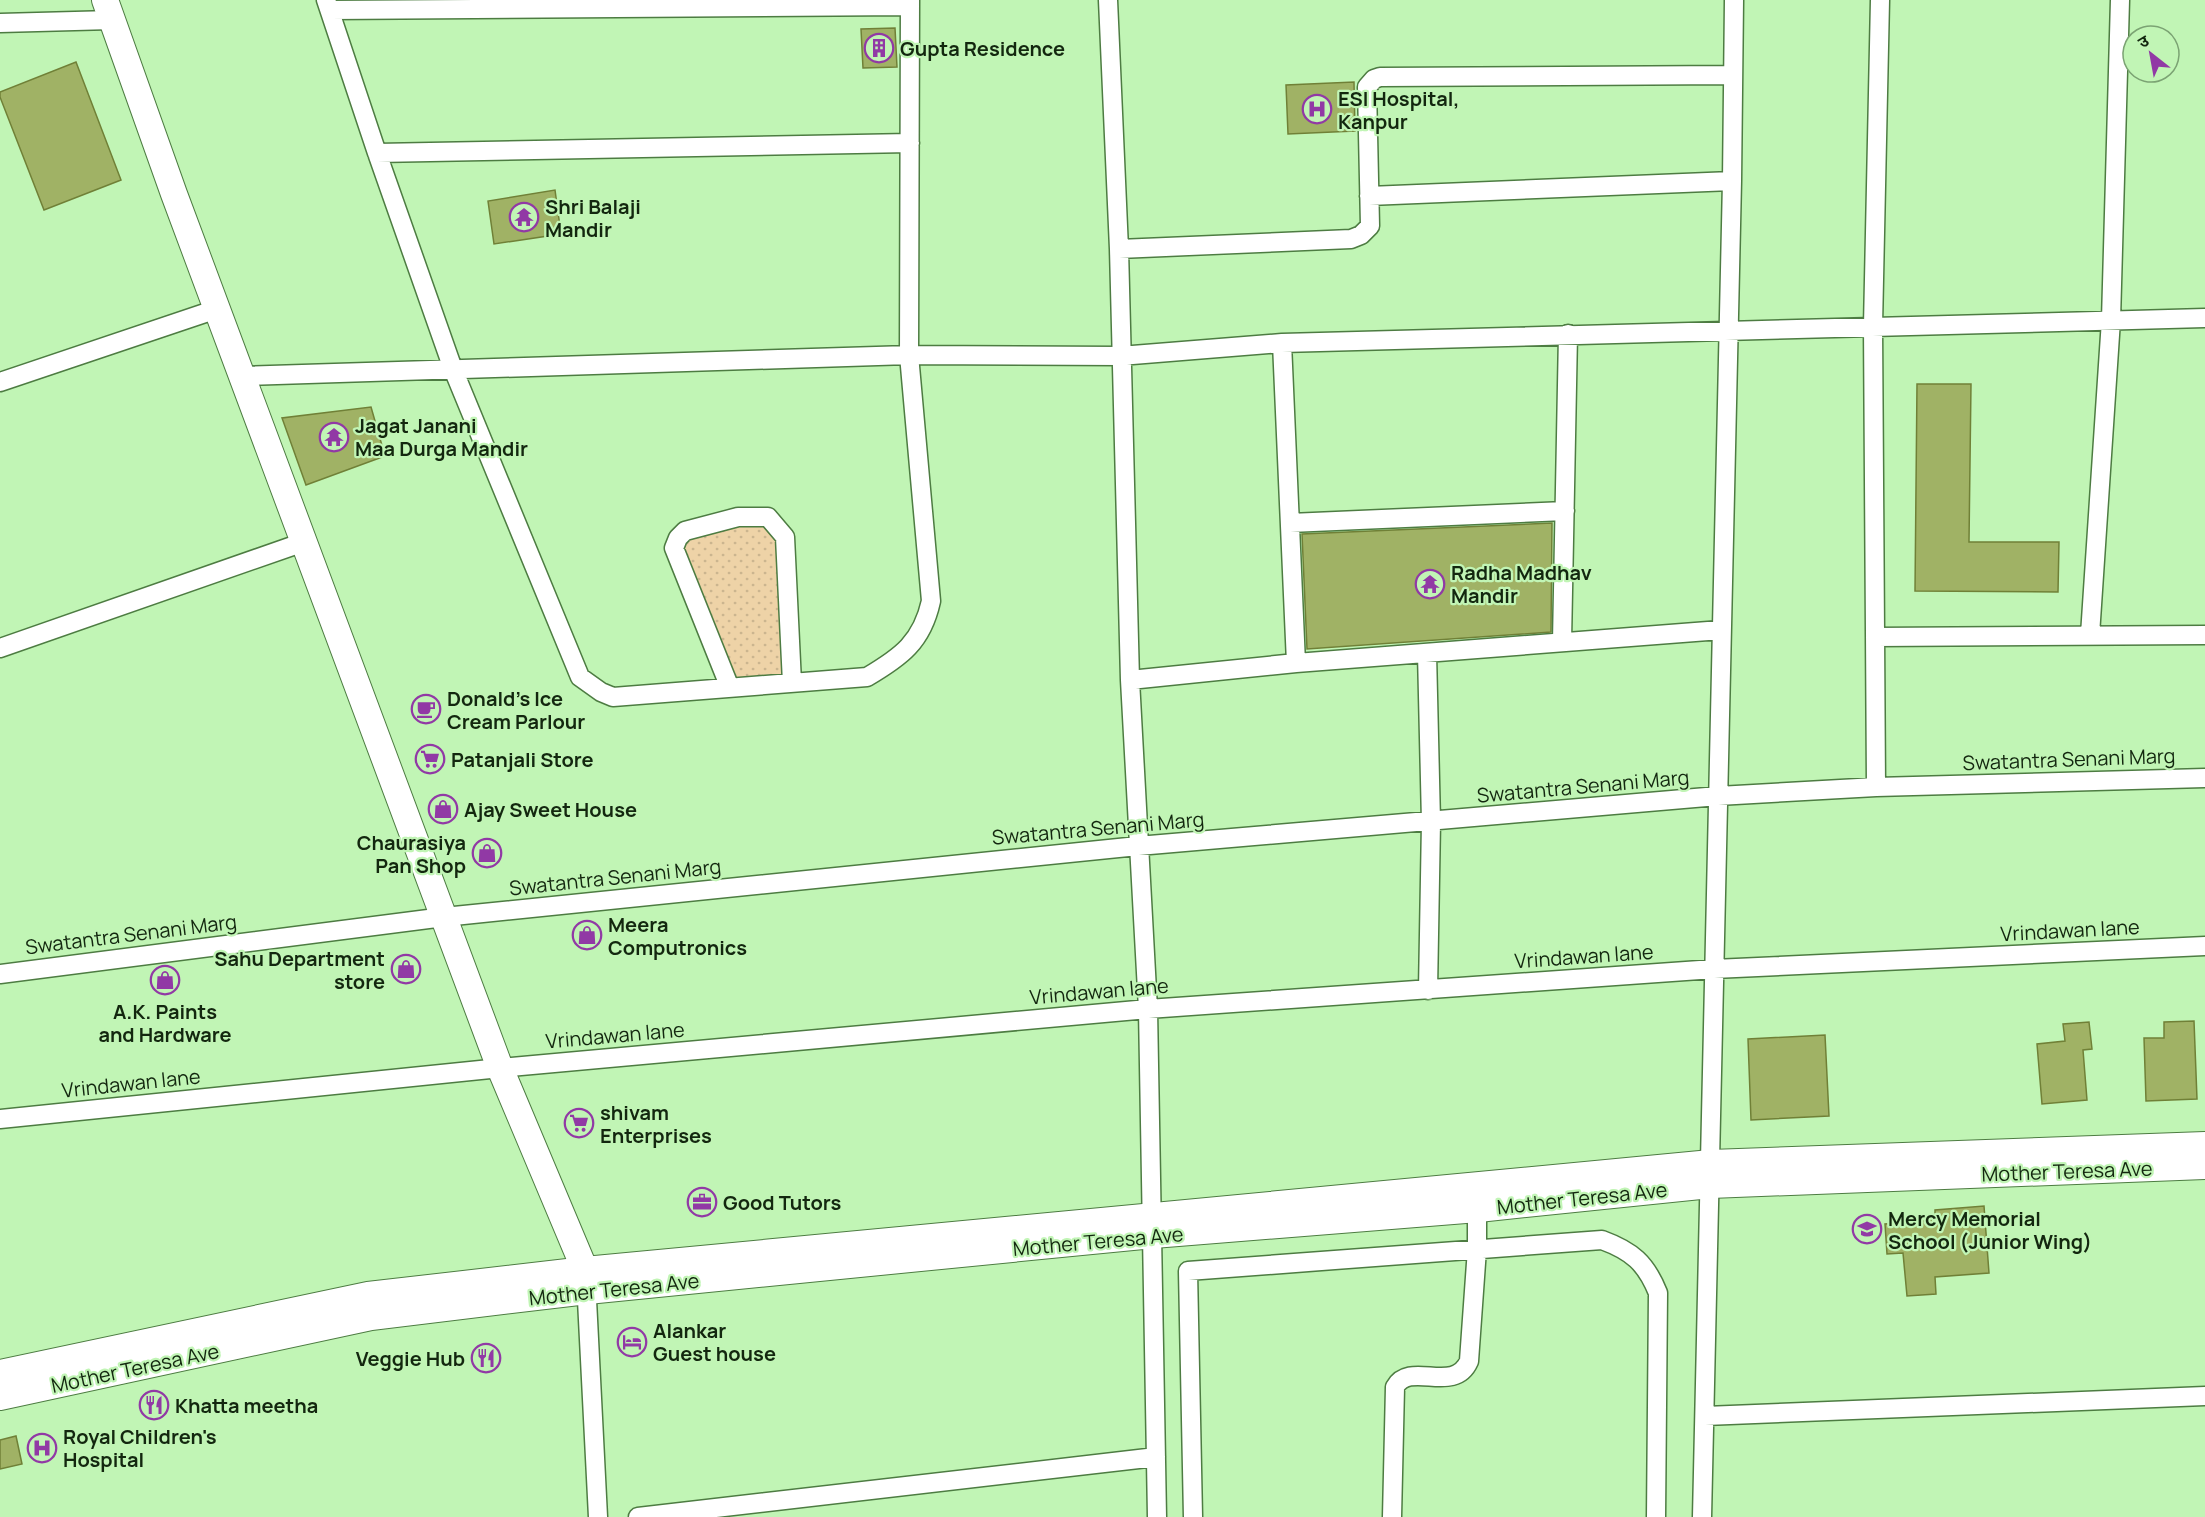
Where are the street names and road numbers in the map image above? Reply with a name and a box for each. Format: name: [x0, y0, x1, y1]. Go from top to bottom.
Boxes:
street label: Swatantra Senani Marg: [1962, 742, 2176, 776]
street label: Swatantra Senani Marg: [1476, 763, 1690, 809]
street label: Swatantra Senani Marg: [991, 805, 1205, 851]
street label: Swatantra Senani Marg: [508, 852, 722, 902]
street label: Swatantra Senani Marg: [24, 908, 238, 960]
street label: Vrindawan lane: [2000, 913, 2140, 947]
street label: Vrindawan lane: [1514, 938, 1654, 974]
street label: Vrindawan lane: [1028, 971, 1170, 1011]
street label: Vrindawan lane: [544, 1015, 686, 1055]
street label: Vrindawan lane: [60, 1062, 202, 1104]
street label: Mother Teresa Ave: [1981, 1155, 2153, 1187]
street label: Mother Teresa Ave: [1496, 1176, 1668, 1220]
street label: Mother Teresa Ave: [1012, 1220, 1184, 1262]
street label: Mother Teresa Ave: [528, 1267, 700, 1311]
street label: Mother Teresa Ave: [49, 1337, 221, 1399]

